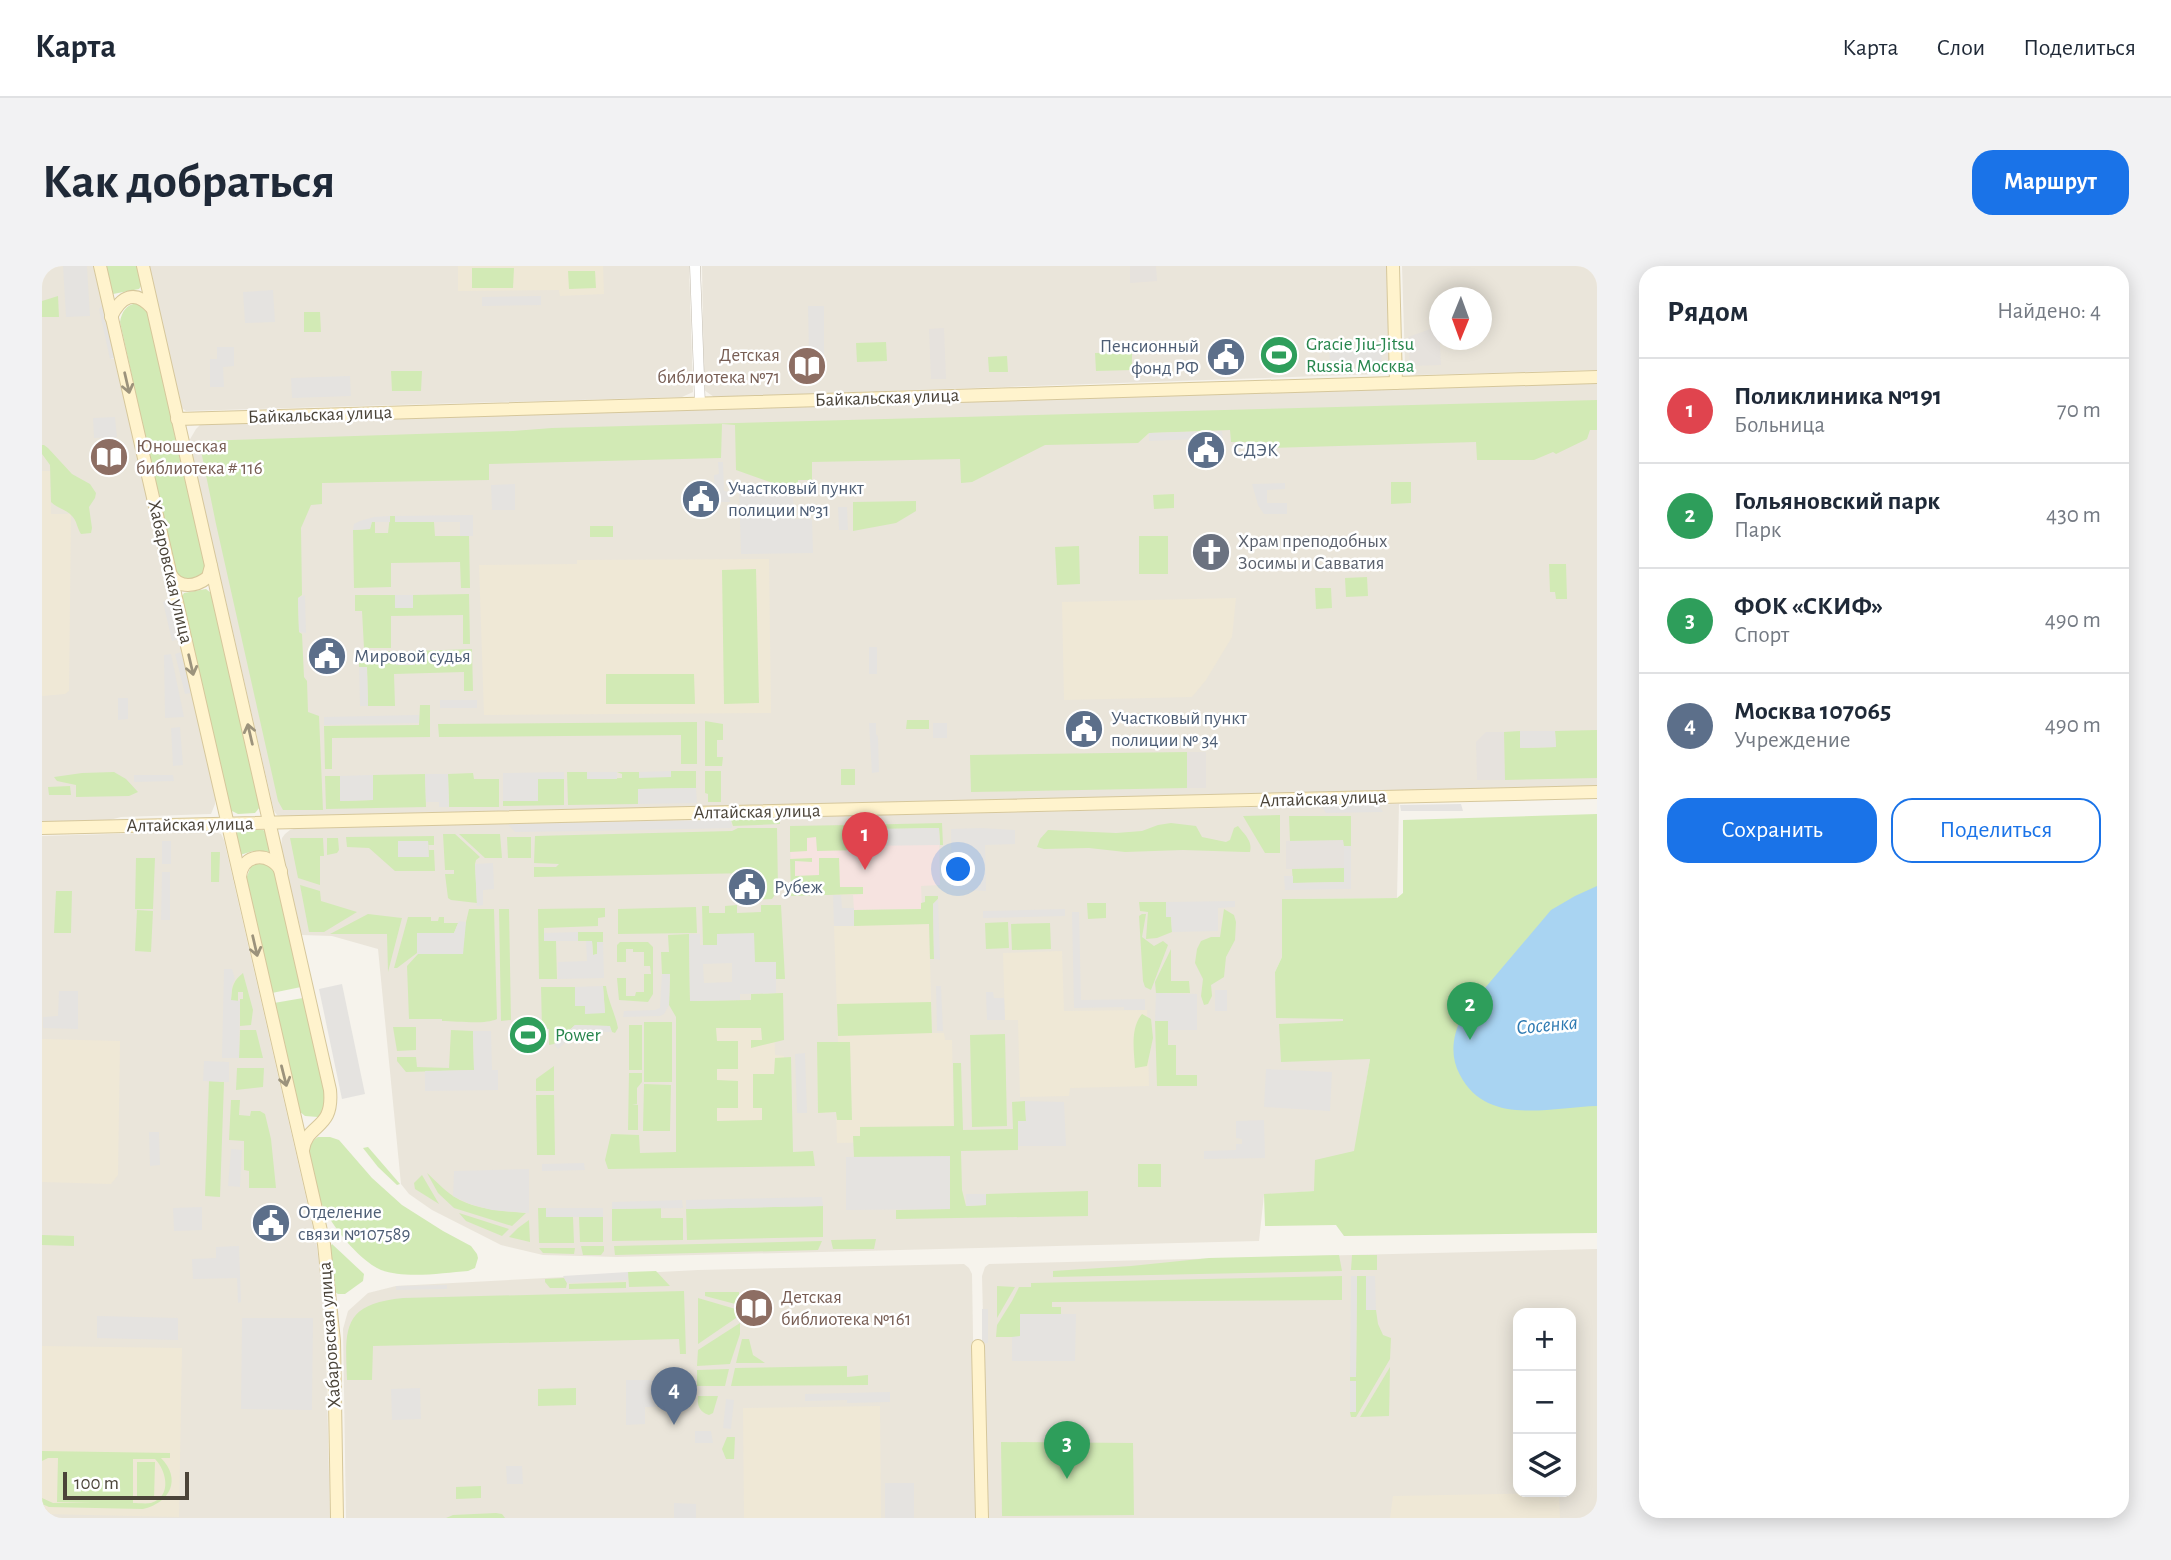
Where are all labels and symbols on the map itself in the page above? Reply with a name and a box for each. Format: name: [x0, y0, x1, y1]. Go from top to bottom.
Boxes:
north arrow: [1429, 287, 1492, 350]
sports icon: Gracie Jiu-Jitsu Russia Москва: [1258, 334, 1300, 376]
place label: Gracie Jiu-Jitsu Russia Москва: [1306, 335, 1415, 376]
public building icon: Пенсионный фонд РФ: [1205, 336, 1247, 378]
place label: Пенсионный фонд РФ: [1100, 337, 1199, 378]
library icon: Детская библиотека №71: [786, 345, 828, 387]
place label: Детская библиотека №71: [657, 346, 780, 387]
one-way arrow: [121, 371, 134, 394]
street label: Байкальская улица: [814, 386, 960, 410]
street label: Байкальская улица: [247, 403, 393, 427]
public building icon: СДЭК: [1185, 429, 1227, 471]
library icon: Юношеская библиотека # 116: [88, 436, 130, 478]
place label: Юношеская библиотека # 116: [136, 437, 263, 478]
place label: СДЭК: [1233, 441, 1278, 460]
public building icon: Участковый пункт полиции №31: [680, 478, 722, 520]
place label: Участковый пункт полиции №31: [728, 479, 864, 520]
street label: Хабаровская улица: [144, 498, 196, 646]
church icon: Храм преподобных Зосимы и Савватия: [1190, 531, 1232, 573]
place label: Храм преподобных Зосимы и Савватия: [1238, 532, 1387, 573]
public building icon: Мировой судья: [306, 635, 348, 677]
place label: Мировой судья: [354, 647, 471, 666]
one-way arrow: [185, 653, 198, 676]
public building icon: Участковый пункт полиции № 34: [1063, 708, 1105, 750]
place label: Участковый пункт полиции № 34: [1111, 709, 1247, 750]
one-way arrow: [242, 723, 256, 746]
street label: Алтайская улица: [1259, 787, 1387, 811]
street label: Алтайская улица: [693, 801, 821, 823]
pin: 1: [842, 812, 888, 870]
street label: Алтайская улица: [126, 814, 254, 836]
your location: [941, 852, 975, 886]
public building icon: Рубеж: [726, 866, 768, 908]
place label: Рубеж: [774, 878, 823, 897]
one-way arrow: [249, 934, 262, 956]
pin: 2: [1447, 982, 1493, 1040]
water label: Сосенка: [1515, 1012, 1579, 1038]
sports icon: Power: [507, 1014, 549, 1056]
place label: Power: [555, 1026, 601, 1045]
one-way arrow: [278, 1064, 291, 1087]
public building icon: Отделение связи №107589: [250, 1202, 292, 1244]
place label: Отделение связи №107589: [298, 1203, 411, 1244]
street label: Хабаровская улица: [315, 1261, 345, 1409]
library icon: Детская библиотека №161: [733, 1287, 775, 1329]
place label: Детская библиотека №161: [781, 1288, 911, 1329]
pin: 4: [651, 1367, 697, 1425]
pin: 3: [1044, 1421, 1090, 1479]
scale bar: [63, 1469, 189, 1501]

